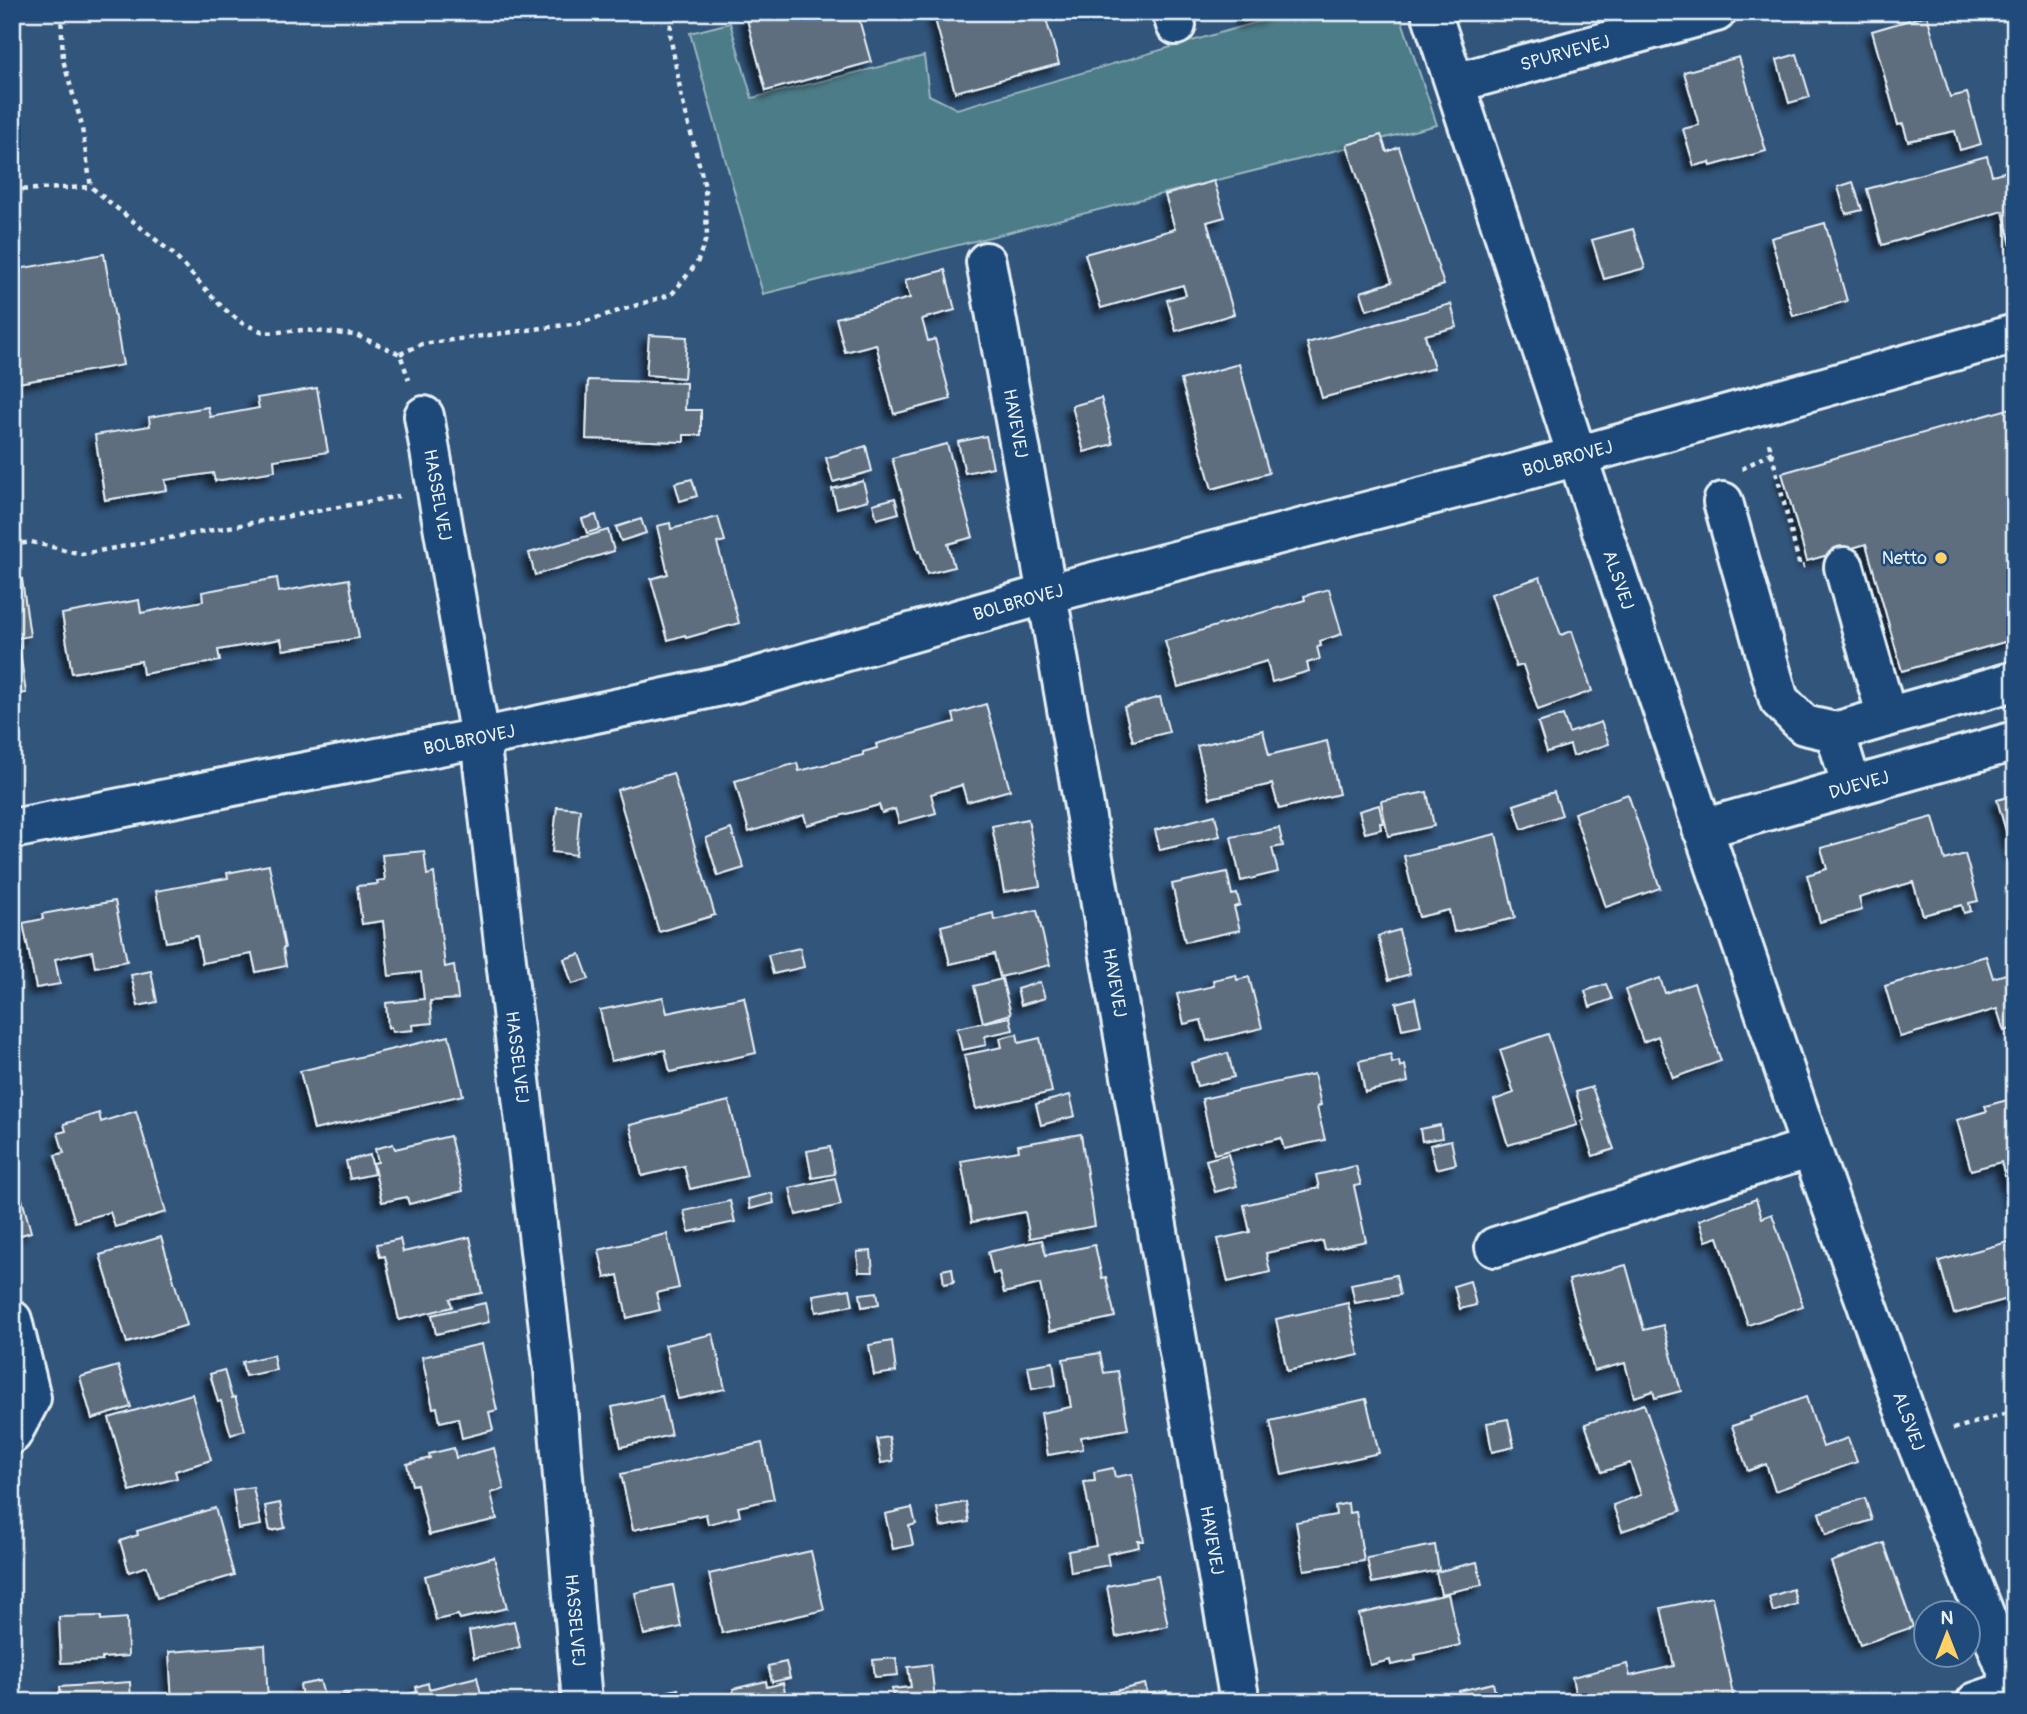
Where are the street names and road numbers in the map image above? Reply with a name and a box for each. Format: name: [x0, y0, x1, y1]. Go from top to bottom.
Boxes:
street label: SPURVEVEJ: [1518, 30, 1612, 77]
street label: HAVEVEJ: [998, 387, 1033, 460]
street label: BOLBROVEJ: [1520, 436, 1615, 483]
street label: HASSELVEJ: [418, 447, 456, 542]
street label: ALSVEJ: [1597, 547, 1639, 613]
street label: BOLBROVEJ: [971, 579, 1066, 627]
street label: BOLBROVEJ: [422, 720, 517, 761]
street label: DUEVEJ: [1826, 766, 1892, 805]
street label: HAVEVEJ: [1097, 946, 1132, 1019]
street label: HASSELVEJ: [500, 1010, 534, 1104]
street label: ALSVEJ: [1887, 1389, 1930, 1454]
street label: HAVEVEJ: [1194, 1504, 1229, 1577]
street label: HASSELVEJ: [559, 1573, 590, 1667]

